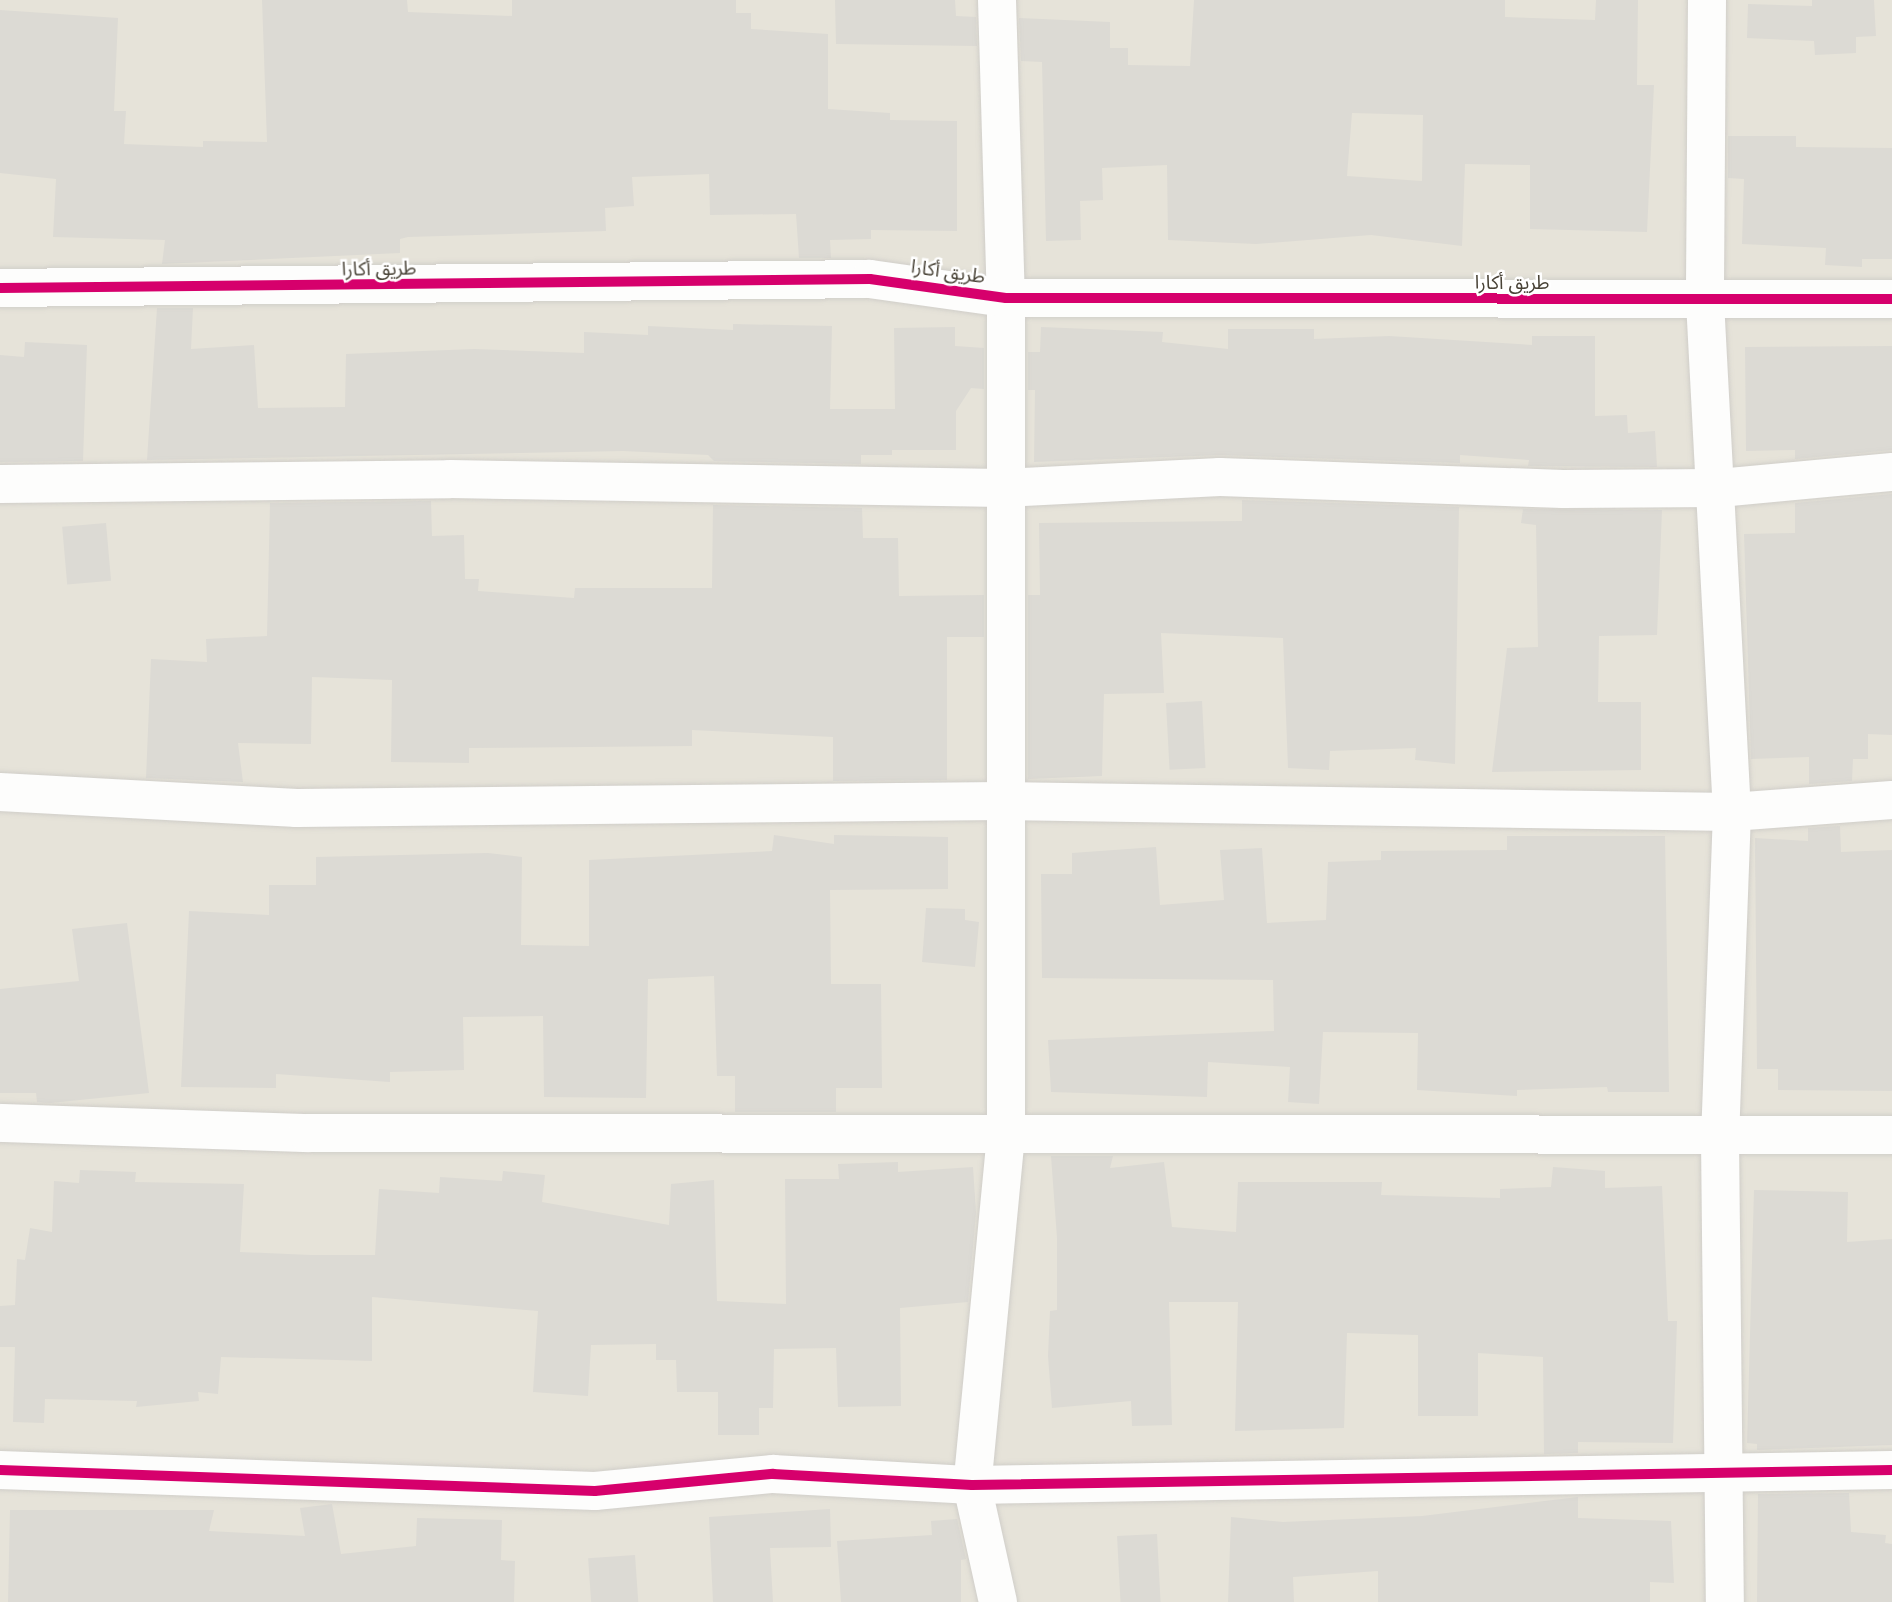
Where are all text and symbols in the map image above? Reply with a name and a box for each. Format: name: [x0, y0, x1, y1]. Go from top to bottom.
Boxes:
street label: طريق أكارا: [909, 256, 987, 288]
street label: طريق أكارا: [341, 257, 417, 281]
street label: طريق أكارا: [1475, 272, 1549, 294]

